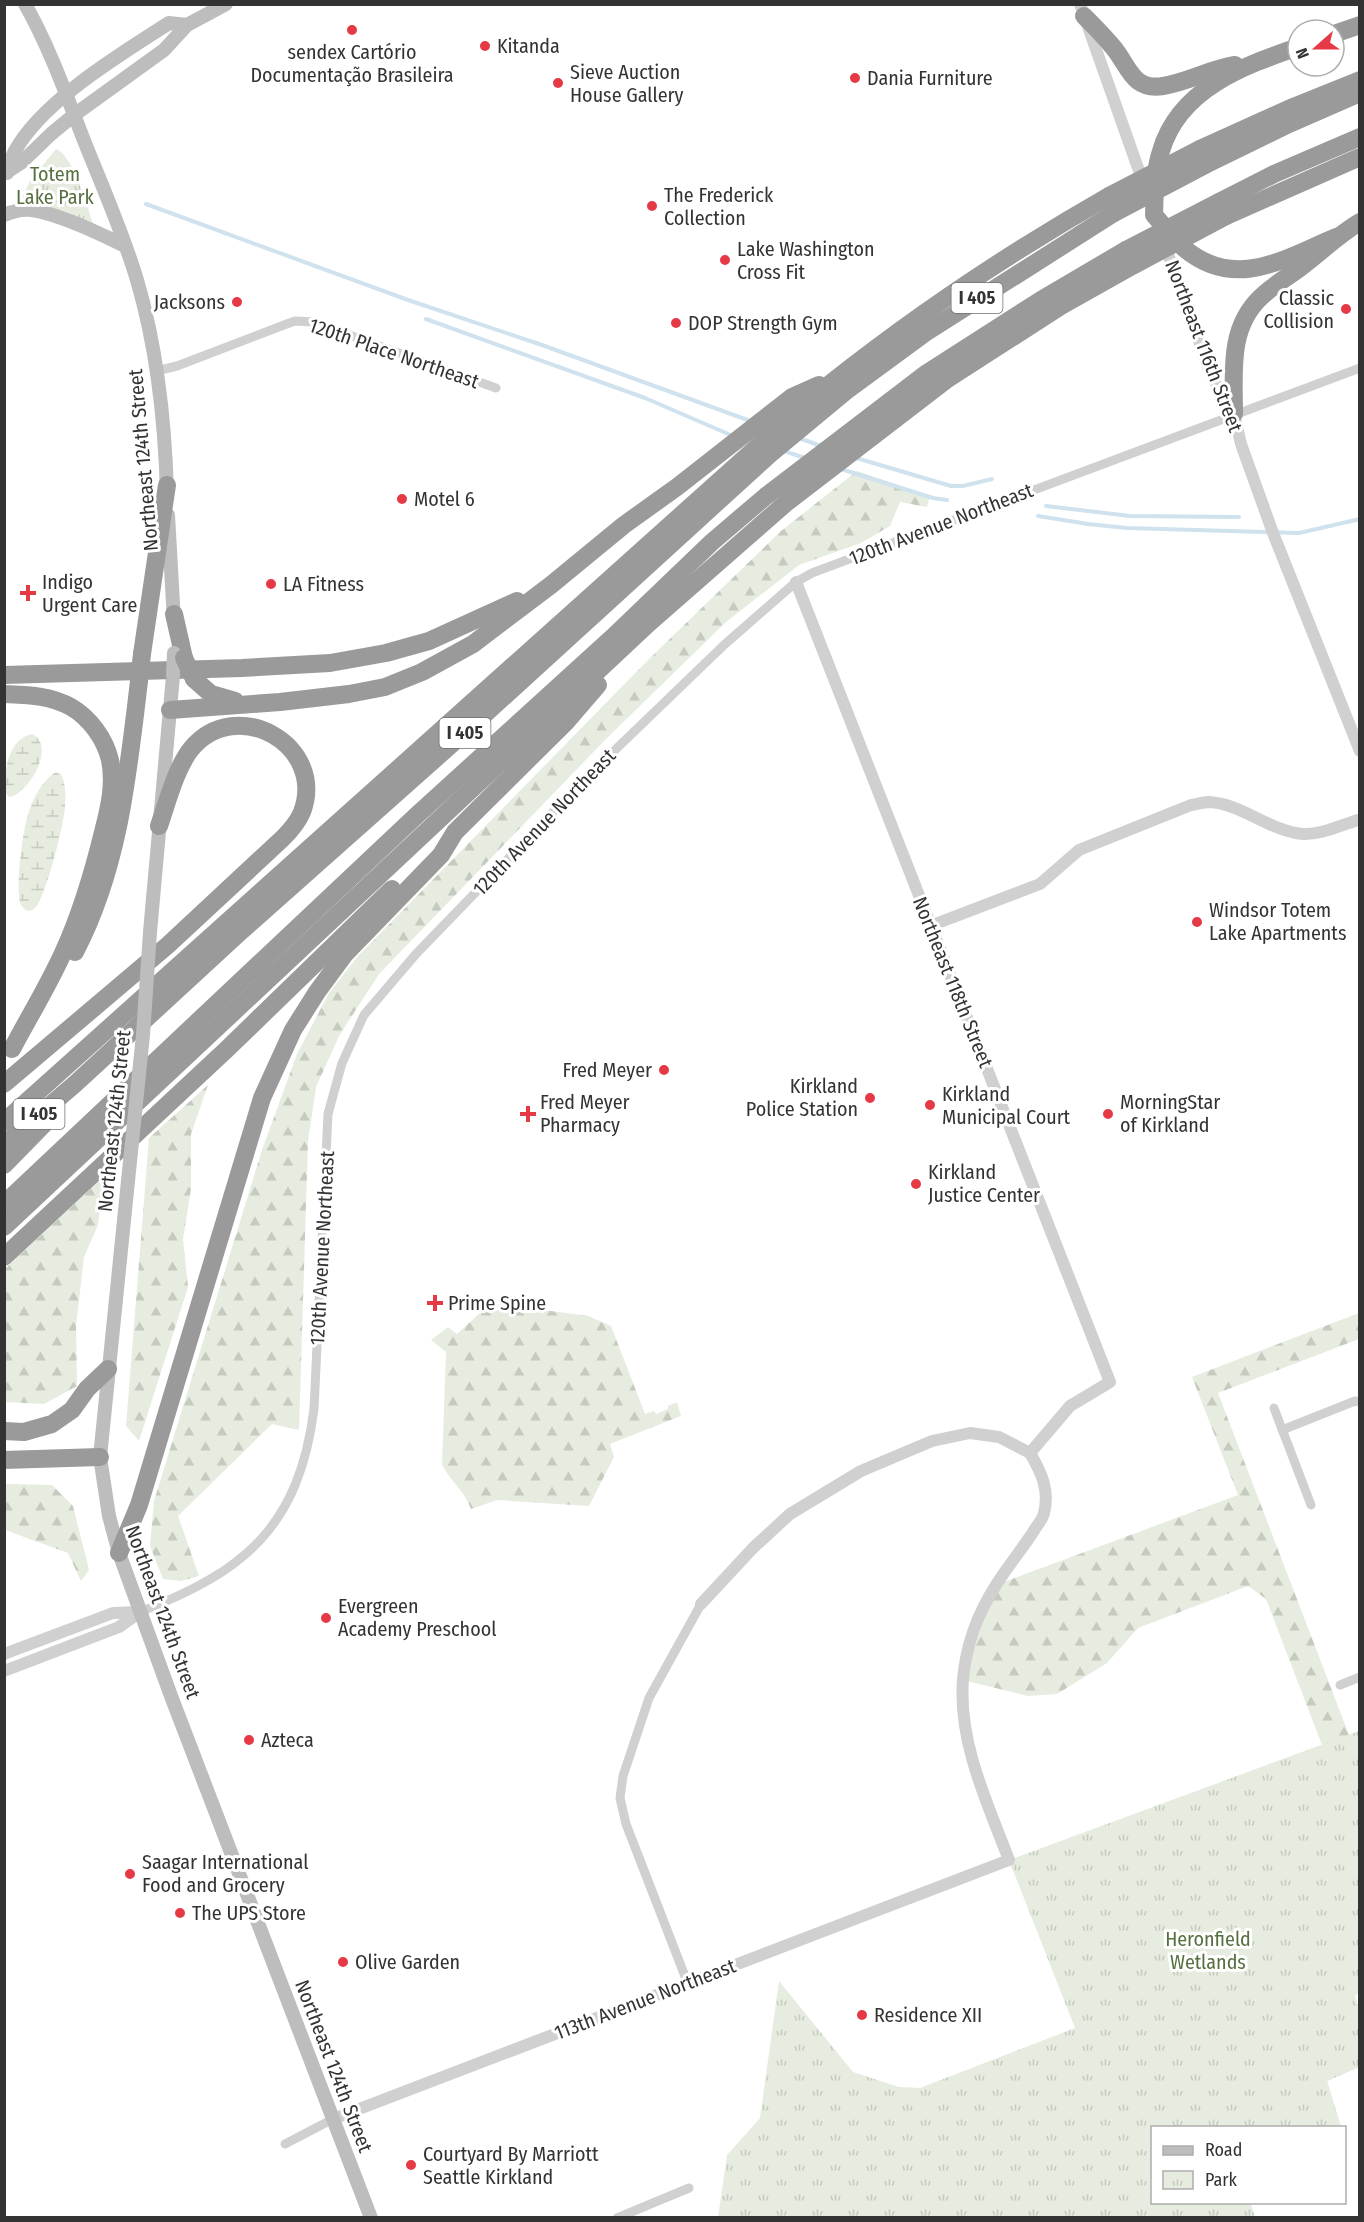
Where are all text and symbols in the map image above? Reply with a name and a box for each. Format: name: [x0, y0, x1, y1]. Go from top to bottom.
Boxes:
north arrow: [1286, 18, 1346, 78]
marker: sendex Cartório Documentação Brasileira: [345, 23, 359, 37]
place label: Kitanda: [497, 34, 560, 58]
marker: Kitanda: [478, 39, 492, 53]
place label: sendex Cartório Documentação Brasileira: [250, 40, 454, 87]
text: N: [1292, 45, 1313, 61]
place label: Sieve Auction House Gallery: [570, 60, 684, 107]
place label: Dania Furniture: [867, 66, 993, 90]
marker: Dania Furniture: [848, 71, 862, 85]
marker: Sieve Auction House Gallery: [551, 76, 565, 90]
park label: Totem Lake Park: [16, 162, 95, 209]
place label: The Frederick Collection: [664, 183, 774, 230]
marker: The Frederick Collection: [645, 199, 659, 213]
place label: Lake Washington Cross Fit: [737, 237, 875, 284]
marker: Lake Washington Cross Fit: [718, 253, 732, 267]
street label: Northeast 116th Street: [1160, 257, 1248, 436]
road number: I 405: [952, 283, 1002, 313]
place label: Classic Collision: [1263, 286, 1334, 333]
place label: Jacksons: [154, 290, 225, 314]
marker: Jacksons: [230, 295, 244, 309]
marker: Classic Collision: [1339, 302, 1353, 316]
place label: DOP Strength Gym: [688, 311, 838, 335]
street label: 120th Place Northeast: [306, 313, 482, 393]
marker: DOP Strength Gym: [669, 316, 683, 330]
street label: Northeast 124th Street: [123, 367, 163, 552]
street label: 120th Avenue Northeast: [846, 478, 1037, 570]
place label: Motel 6: [414, 487, 475, 511]
marker: Motel 6: [395, 492, 409, 506]
place label: Indigo Urgent Care: [42, 570, 137, 617]
place label: LA Fitness: [283, 572, 364, 596]
marker: LA Fitness: [264, 577, 278, 591]
marker: Indigo Urgent Care: [19, 584, 37, 602]
road number: I 405: [440, 718, 490, 748]
street label: 120th Avenue Northeast: [468, 743, 621, 900]
street label: Northeast 118th Street: [908, 893, 998, 1071]
place label: Windsor Totem Lake Apartments: [1209, 898, 1346, 945]
marker: Windsor Totem Lake Apartments: [1190, 915, 1204, 929]
street label: Northeast 124th Street: [93, 1028, 136, 1213]
place label: Fred Meyer: [563, 1058, 652, 1082]
marker: Fred Meyer: [657, 1063, 671, 1077]
place label: Kirkland Police Station: [746, 1074, 858, 1121]
place label: Kirkland Municipal Court: [942, 1082, 1071, 1129]
place label: Fred Meyer Pharmacy: [540, 1090, 630, 1137]
place label: MorningStar of Kirkland: [1120, 1090, 1220, 1137]
marker: Kirkland Police Station: [863, 1091, 877, 1105]
marker: Kirkland Municipal Court: [923, 1098, 937, 1112]
road number: I 405: [14, 1099, 64, 1129]
marker: Fred Meyer Pharmacy: [521, 1107, 535, 1121]
marker: MorningStar of Kirkland: [1101, 1107, 1115, 1121]
street label: 120th Avenue Northeast: [305, 1150, 339, 1346]
place label: Kirkland Justice Center: [928, 1160, 1040, 1207]
marker: Kirkland Justice Center: [909, 1177, 923, 1191]
place label: Prime Spine: [448, 1291, 546, 1315]
marker: Prime Spine: [426, 1294, 444, 1312]
street label: Northeast 124th Street: [120, 1522, 206, 1702]
place label: Evergreen Academy Preschool: [338, 1594, 496, 1641]
marker: Evergreen Academy Preschool: [319, 1611, 333, 1625]
place label: Azteca: [261, 1728, 314, 1752]
marker: Azteca: [242, 1733, 256, 1747]
place label: Saagar International Food and Grocery: [142, 1850, 308, 1897]
marker: Saagar International Food and Grocery: [123, 1867, 137, 1881]
place label: The UPS Store: [192, 1901, 306, 1925]
marker: The UPS Store: [173, 1906, 187, 1920]
park label: Heronfield Wetlands: [1165, 1927, 1251, 1974]
place label: Olive Garden: [355, 1950, 460, 1974]
street label: 113th Avenue Northeast: [551, 1953, 739, 2045]
marker: Olive Garden: [336, 1955, 350, 1969]
street label: Northeast 124th Street: [290, 1976, 378, 2156]
place label: Residence XII: [874, 2003, 982, 2027]
marker: Residence XII: [855, 2008, 869, 2022]
legend: [1151, 2126, 1346, 2204]
text: Road: [1205, 2139, 1242, 2161]
place label: Courtyard By Marriott Seattle Kirkland: [423, 2142, 599, 2189]
marker: Courtyard By Marriott Seattle Kirkland: [404, 2158, 418, 2172]
text: Park: [1205, 2169, 1238, 2191]

